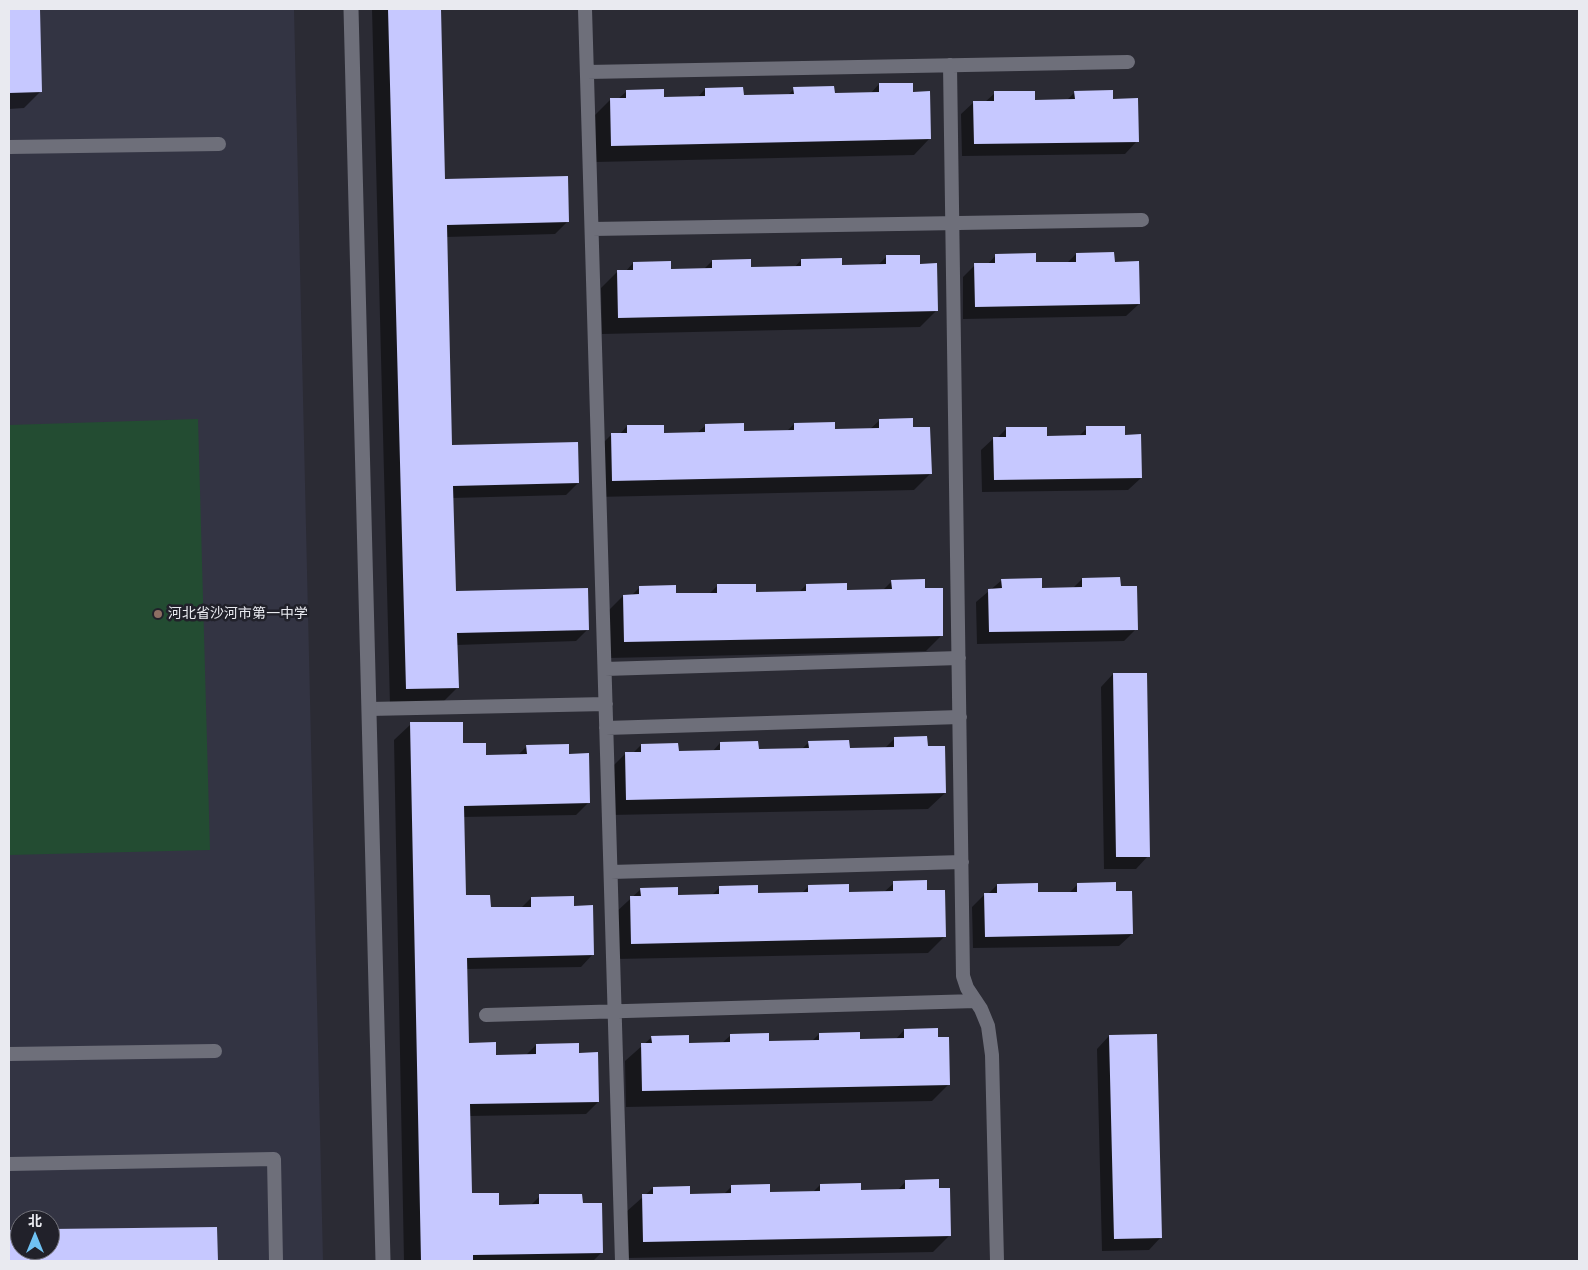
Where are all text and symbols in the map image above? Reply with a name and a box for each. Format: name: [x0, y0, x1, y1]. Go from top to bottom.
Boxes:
place label: 河北省沙河市第一中学: [168, 606, 308, 622]
marker: 河北省沙河市第一中学: [152, 608, 164, 620]
north arrow: [10, 1210, 60, 1260]
text: 北: [28, 1211, 42, 1230]

